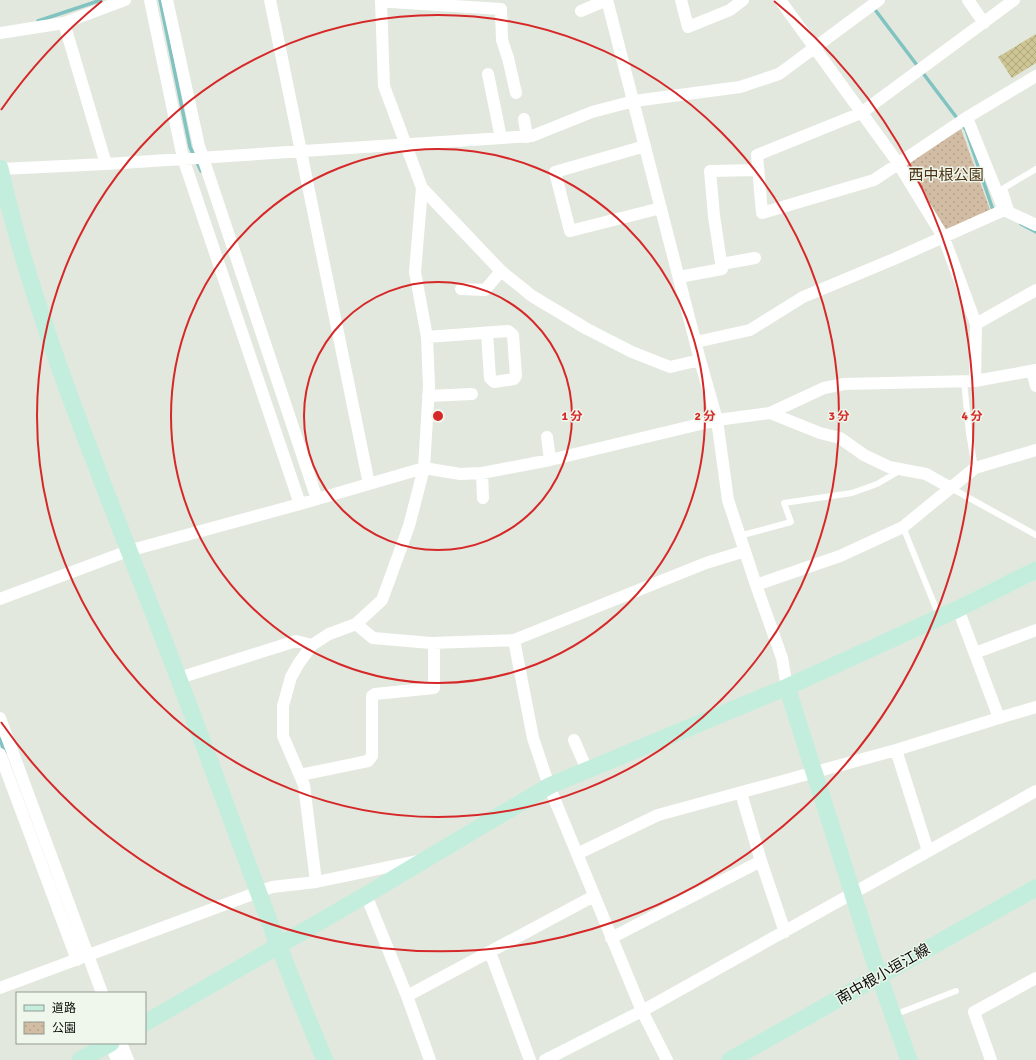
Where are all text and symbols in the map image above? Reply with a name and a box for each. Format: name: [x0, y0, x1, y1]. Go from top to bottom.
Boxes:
park label: 西中根公園: [908, 166, 984, 184]
centre of rings: [431, 409, 445, 423]
text: 1 分: [561, 409, 583, 424]
text: 2 分: [694, 409, 716, 424]
text: 3 分: [828, 409, 850, 424]
text: 4 分: [961, 409, 983, 424]
street label: 南中根小垣江線: [833, 940, 933, 1008]
legend: [16, 992, 146, 1044]
text: 道路: [52, 1001, 76, 1016]
text: 公園: [52, 1021, 76, 1036]

